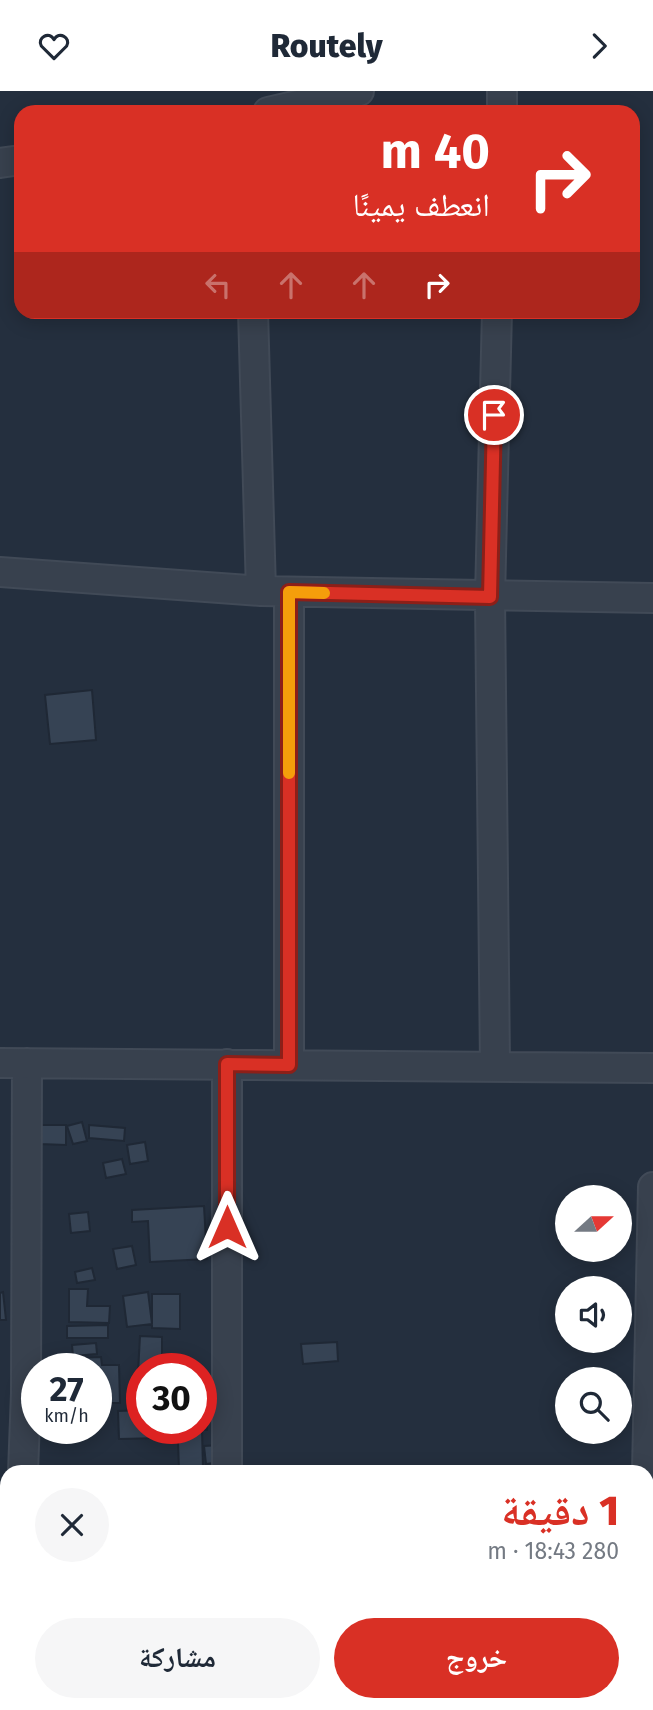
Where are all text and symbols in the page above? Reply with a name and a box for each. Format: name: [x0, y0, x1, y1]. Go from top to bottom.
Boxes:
icon: heart: [35, 27, 73, 65]
text: Routely: [270, 27, 383, 65]
icon: forward: [580, 27, 618, 65]
text: 40 m: [381, 122, 490, 181]
icon: right: [514, 133, 605, 224]
text: انعطف يمينًا: [352, 186, 490, 224]
icon: left: [199, 266, 237, 304]
icon: ahead: [272, 266, 310, 304]
icon: ahead: [345, 266, 383, 304]
icon: right: [418, 266, 456, 304]
pin: [464, 385, 524, 445]
icon: arrive: [475, 396, 513, 434]
north arrow: [555, 1185, 632, 1262]
map controls: [555, 1185, 632, 1444]
position arrow: [190, 1190, 264, 1264]
button: sound: [555, 1276, 632, 1353]
speed limit sign: 30: [126, 1353, 217, 1444]
button: search: [555, 1367, 632, 1444]
text: 27: [49, 1368, 84, 1410]
text: km/h: [44, 1405, 89, 1427]
text: 1 دقيقة: [501, 1486, 619, 1536]
button: close: [35, 1488, 109, 1562]
text: 280 m · 18:43: [487, 1537, 619, 1565]
button: مشاركة: [35, 1618, 320, 1698]
button: خروج: [334, 1618, 619, 1698]

